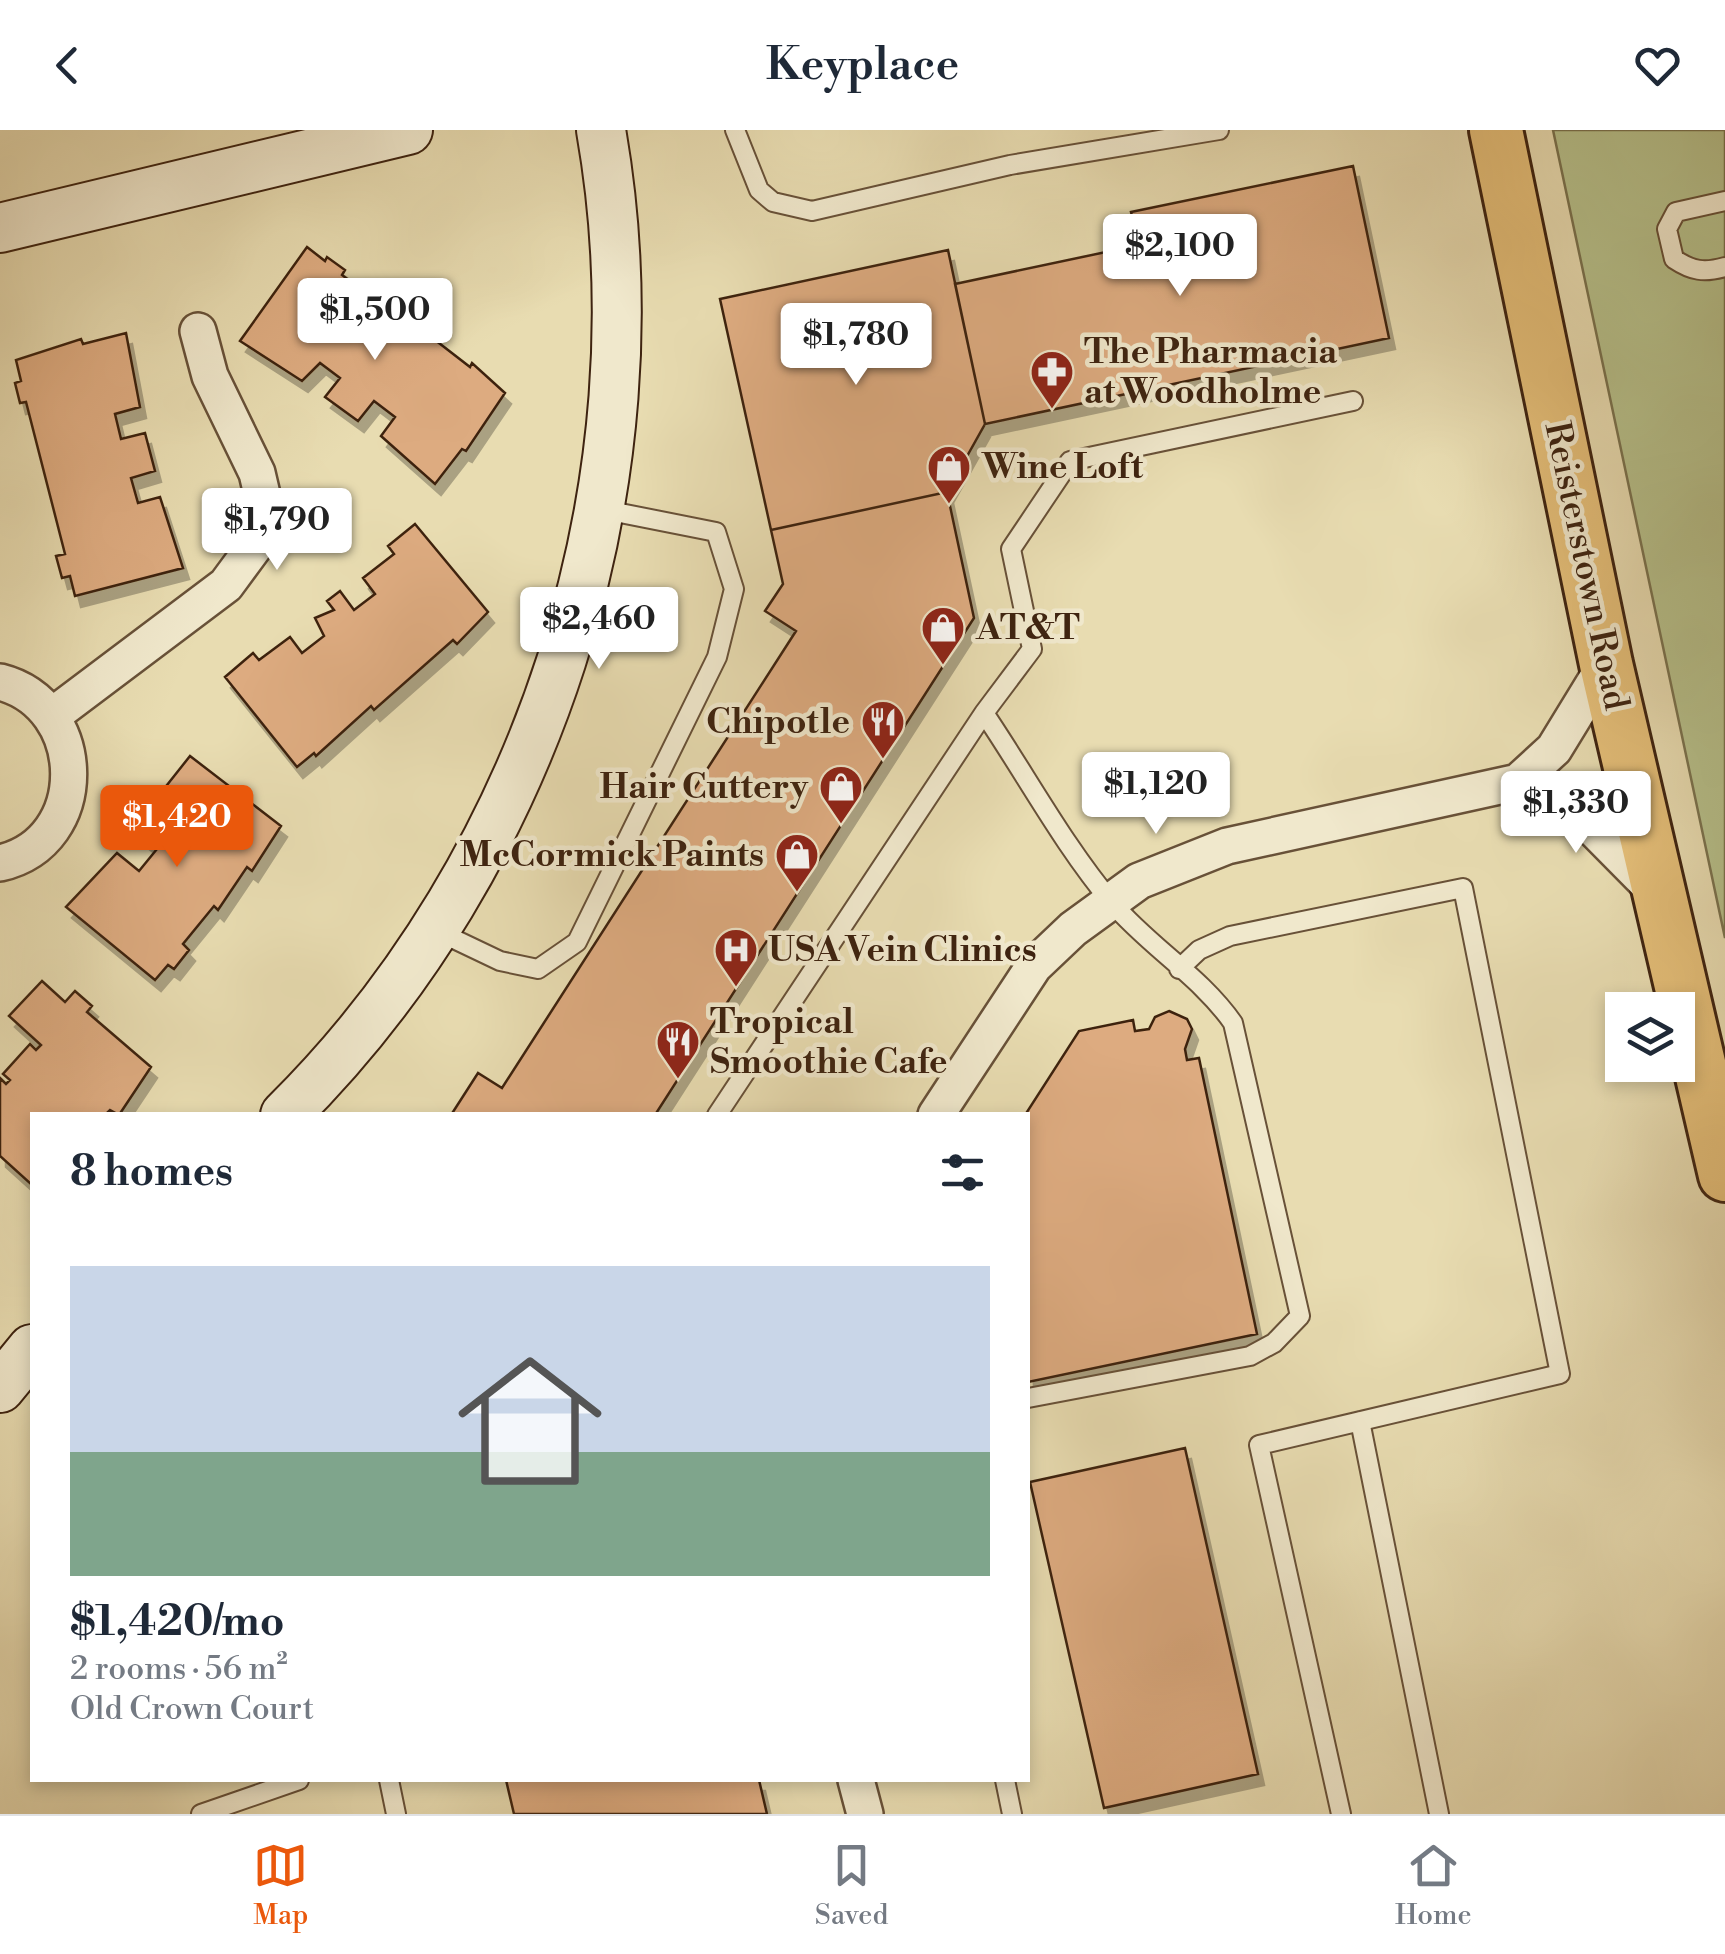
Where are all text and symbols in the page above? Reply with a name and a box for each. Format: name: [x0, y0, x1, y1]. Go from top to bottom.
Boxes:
text: Keyplace: [766, 37, 959, 94]
icon: back: [40, 38, 95, 93]
icon: heart: [1630, 38, 1685, 93]
pin: $2,100: [1099, 214, 1261, 299]
text: $2,100: [1125, 226, 1235, 266]
pin: $1,500: [294, 278, 456, 363]
text: $1,500: [320, 290, 430, 330]
pin: $1,780: [775, 303, 937, 388]
text: $1,780: [803, 315, 909, 355]
place label: The Pharmacia at Woodholme: [1084, 331, 1338, 414]
pharmacy icon: The Pharmacia at Woodholme: [1029, 349, 1075, 410]
street label: Reisterstown Road: [1534, 418, 1638, 714]
shop icon: Wine Loft: [926, 444, 972, 505]
place label: Wine Loft: [981, 446, 1144, 489]
pin: $1,790: [196, 488, 358, 573]
text: $1,790: [224, 500, 330, 540]
pin: $2,460: [518, 587, 680, 672]
text: $2,460: [542, 599, 656, 639]
shop icon: AT&T: [920, 605, 966, 666]
place label: AT&T: [975, 607, 1080, 650]
restaurant icon: Chipotle: [860, 699, 906, 760]
place label: Chipotle: [706, 701, 850, 744]
pin: $1,120: [1075, 752, 1237, 837]
shop icon: Hair Cuttery: [818, 764, 864, 825]
text: $1,120: [1104, 764, 1208, 804]
place label: Hair Cuttery: [599, 766, 808, 809]
pin: $1,330: [1495, 771, 1657, 856]
text: $1,330: [1523, 783, 1629, 823]
pin: $1,420: [96, 785, 258, 870]
text: $1,420: [122, 797, 232, 837]
shop icon: McCormick Paints: [774, 832, 820, 893]
place label: McCormick Paints: [459, 834, 764, 877]
hospital icon: USA Vein Clinics: [713, 927, 759, 988]
place label: USA Vein Clinics: [768, 929, 1037, 972]
map controls: [1605, 992, 1695, 1082]
button: layers: [1605, 992, 1695, 1082]
place label: Tropical Smoothie Cafe: [710, 1001, 948, 1084]
restaurant icon: Tropical Smoothie Cafe: [655, 1019, 701, 1080]
icon: filters: [935, 1145, 990, 1200]
text: 8 homes: [70, 1146, 233, 1199]
icon: home: [440, 1331, 620, 1511]
text: $1,420/mo: [70, 1596, 284, 1649]
text: 2 rooms · 56 m²: [70, 1649, 288, 1689]
text: Old Crown Court: [70, 1689, 314, 1729]
tab: Map: [253, 1838, 308, 1933]
tab: Saved: [815, 1838, 888, 1933]
tab: Home: [1395, 1838, 1472, 1933]

